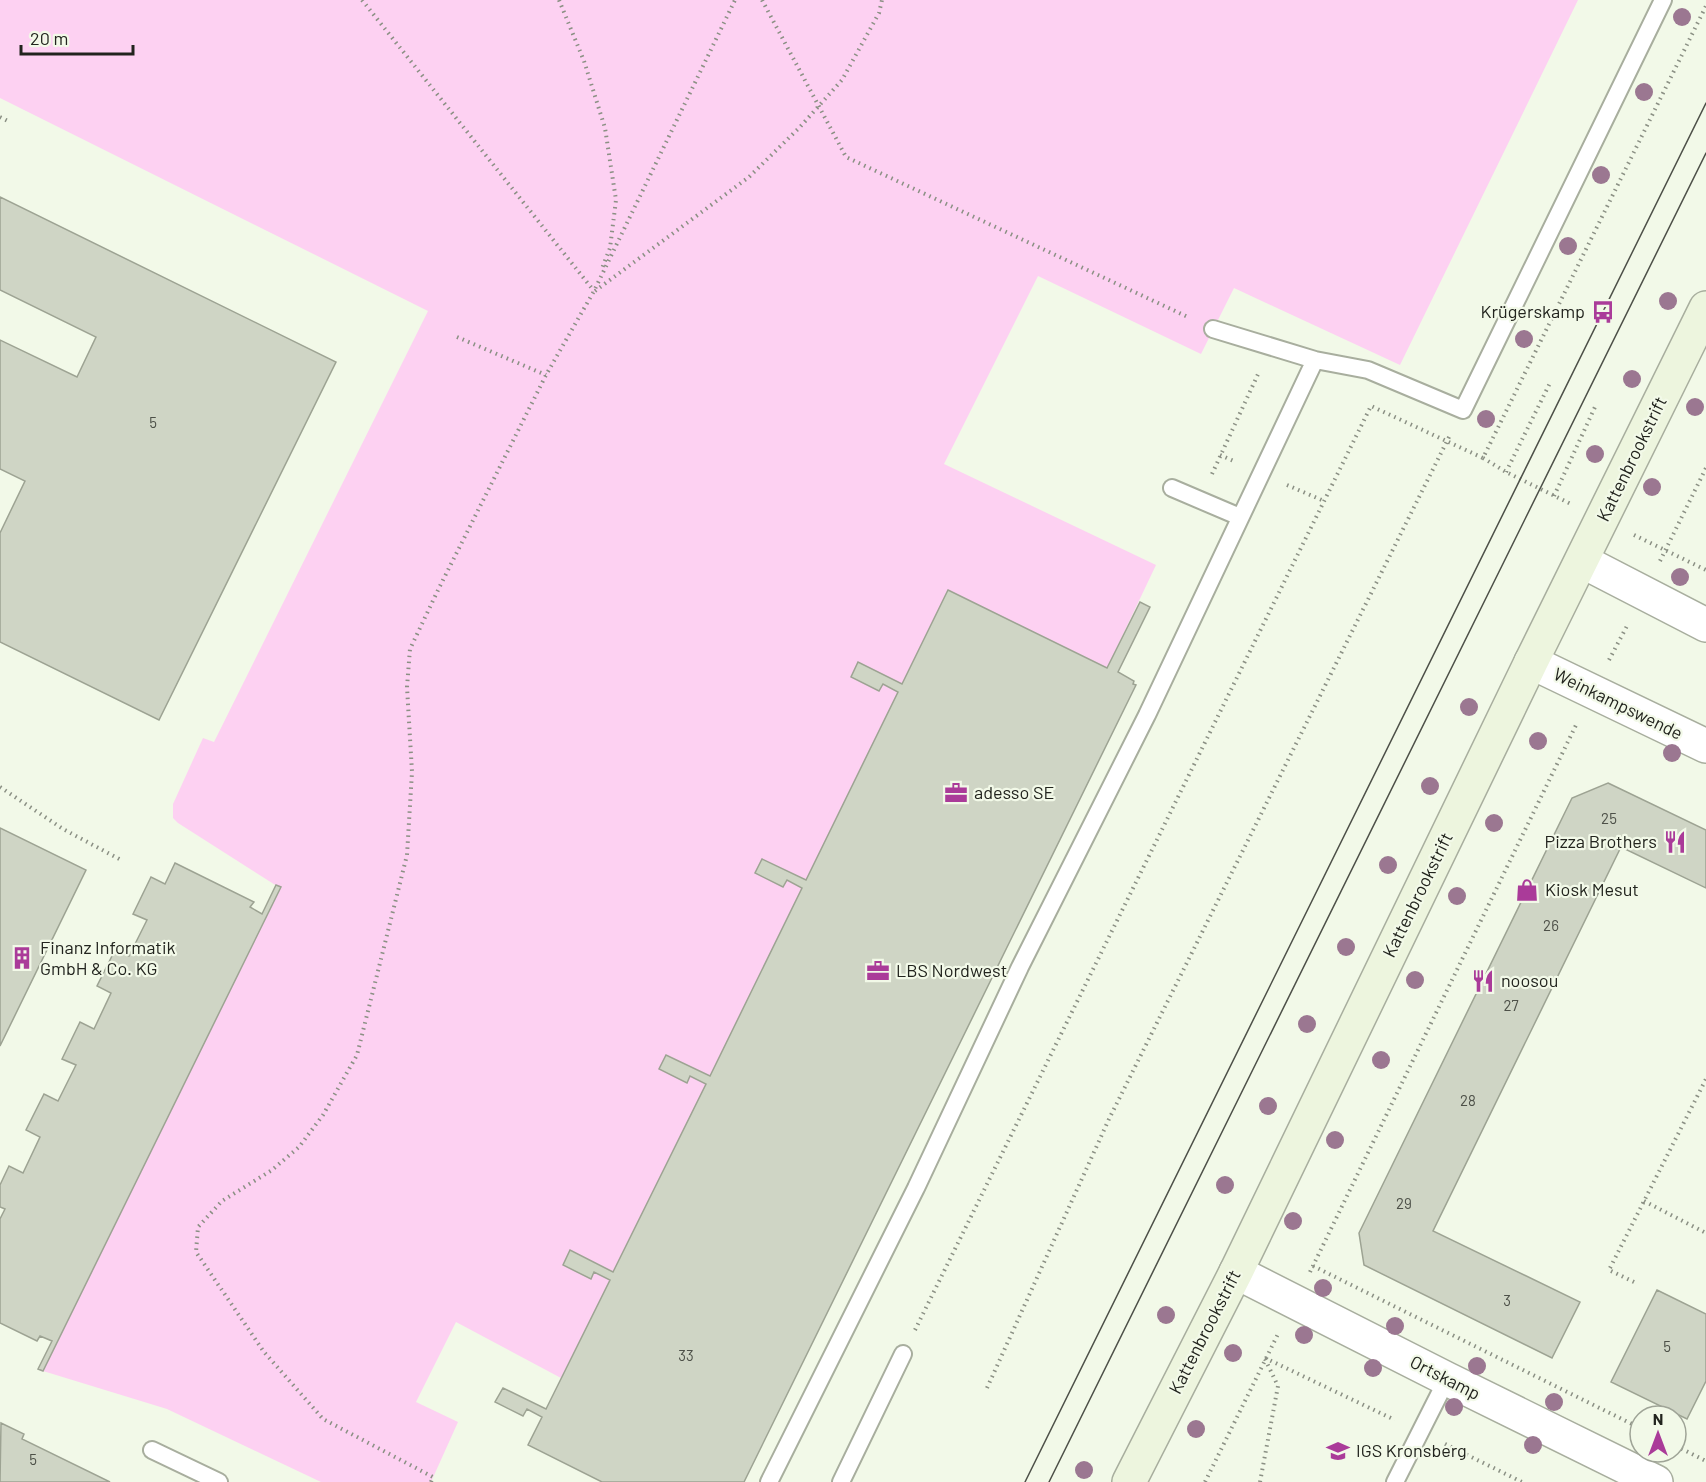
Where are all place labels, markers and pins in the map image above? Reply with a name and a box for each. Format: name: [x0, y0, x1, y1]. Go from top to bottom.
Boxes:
bus stop icon: Krügerskamp: [1590, 299, 1616, 325]
place label: Krügerskamp: [1480, 300, 1585, 322]
office icon: adesso SE: [943, 780, 969, 806]
place label: adesso SE: [974, 781, 1054, 803]
restaurant icon: Pizza Brothers: [1662, 829, 1688, 855]
place label: Pizza Brothers: [1545, 830, 1657, 852]
shop icon: Kiosk Mesut: [1514, 877, 1540, 903]
place label: Kiosk Mesut: [1545, 878, 1639, 900]
place label: Finanz Informatik GmbH & Co. KG: [40, 936, 176, 979]
building icon: Finanz Informatik GmbH & Co. KG: [9, 945, 35, 971]
office icon: LBS Nordwest: [865, 958, 891, 984]
place label: LBS Nordwest: [896, 959, 1007, 981]
restaurant icon: noosou: [1470, 968, 1496, 994]
place label: noosou: [1501, 969, 1558, 991]
school or university icon: IGS Kronsberg: [1325, 1438, 1351, 1464]
place label: IGS Kronsberg: [1356, 1439, 1467, 1461]

